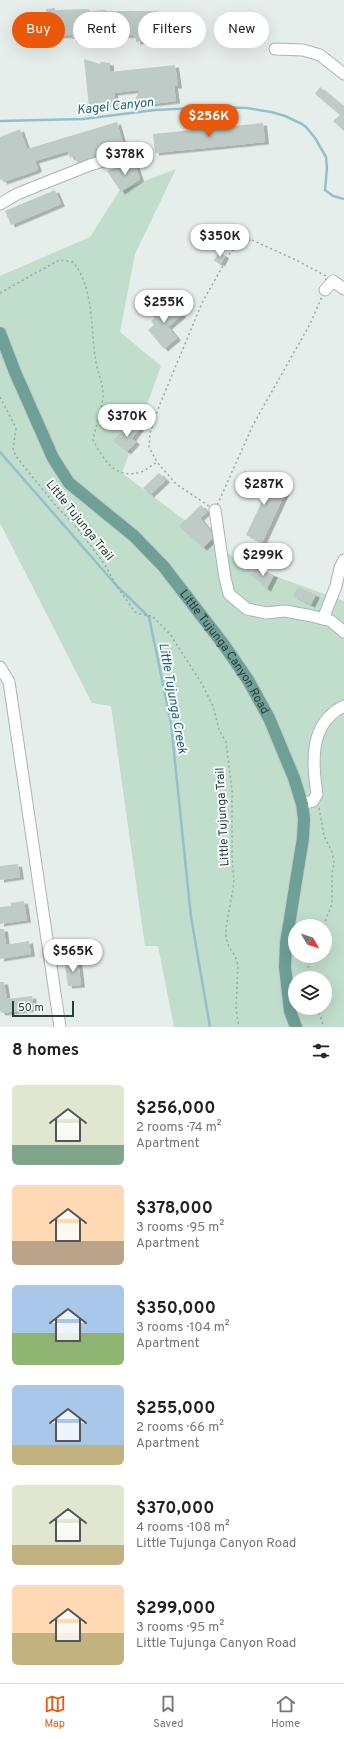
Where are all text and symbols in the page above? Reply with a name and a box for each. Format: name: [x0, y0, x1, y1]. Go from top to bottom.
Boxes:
chip: Buy: [12, 12, 65, 48]
chip: Rent: [73, 12, 130, 48]
chip: Filters: [138, 12, 206, 48]
chip: New: [214, 12, 269, 48]
water label: Kagel Canyon: [76, 95, 154, 119]
pin: $256K: [181, 104, 237, 138]
text: $256K: [189, 109, 229, 125]
pin: $378K: [97, 142, 153, 176]
text: $378K: [105, 147, 145, 163]
pin: $350K: [192, 224, 248, 258]
text: $350K: [199, 229, 241, 245]
pin: $255K: [136, 290, 192, 324]
text: $255K: [144, 295, 184, 311]
pin: $370K: [99, 404, 155, 438]
text: $370K: [107, 409, 147, 425]
pin: $287K: [236, 472, 292, 506]
street label: Little Tujunga Trail: [42, 477, 117, 564]
text: $287K: [244, 477, 284, 493]
pin: $299K: [235, 543, 291, 577]
text: $299K: [243, 548, 283, 564]
street label: Little Tujunga Canyon Road: [175, 587, 272, 717]
water label: Little Tujunga Creek: [154, 642, 190, 756]
street label: Little Tujunga Trail: [212, 767, 234, 867]
north arrow: [288, 919, 332, 963]
map controls: [288, 919, 332, 1015]
pin: $565K: [45, 939, 101, 973]
text: $565K: [53, 944, 93, 960]
button: layers: [288, 971, 332, 1015]
scale bar: [12, 999, 74, 1018]
text: 50 m: [18, 1001, 44, 1015]
text: 8 homes: [12, 1040, 79, 1062]
icon: filters: [310, 1040, 332, 1062]
text: $256,000: [136, 1098, 215, 1120]
icon: home: [44, 1101, 92, 1149]
text: 2 rooms · 74 m²: [136, 1120, 221, 1136]
text: Apartment: [136, 1136, 199, 1152]
text: $378,000: [136, 1198, 213, 1220]
icon: home: [44, 1201, 92, 1249]
text: 3 rooms · 95 m²: [136, 1220, 224, 1236]
text: Apartment: [136, 1236, 199, 1252]
text: $350,000: [136, 1298, 216, 1320]
icon: home: [44, 1301, 92, 1349]
text: 3 rooms · 104 m²: [136, 1320, 230, 1336]
text: Apartment: [136, 1336, 199, 1352]
text: $255,000: [136, 1398, 215, 1420]
icon: home: [44, 1401, 92, 1449]
text: 2 rooms · 66 m²: [136, 1420, 224, 1436]
text: Apartment: [136, 1436, 199, 1452]
text: $370,000: [136, 1498, 214, 1520]
icon: home: [44, 1501, 92, 1549]
text: 4 rooms · 108 m²: [136, 1520, 230, 1536]
text: Little Tujunga Canyon Road: [136, 1536, 296, 1552]
text: $299,000: [136, 1598, 215, 1620]
icon: home: [44, 1601, 92, 1649]
text: 3 rooms · 95 m²: [136, 1620, 224, 1636]
text: Little Tujunga Canyon Road: [136, 1636, 296, 1652]
tab: Map: [44, 1693, 66, 1731]
tab: Saved: [153, 1693, 184, 1731]
tab: Home: [271, 1693, 300, 1731]

